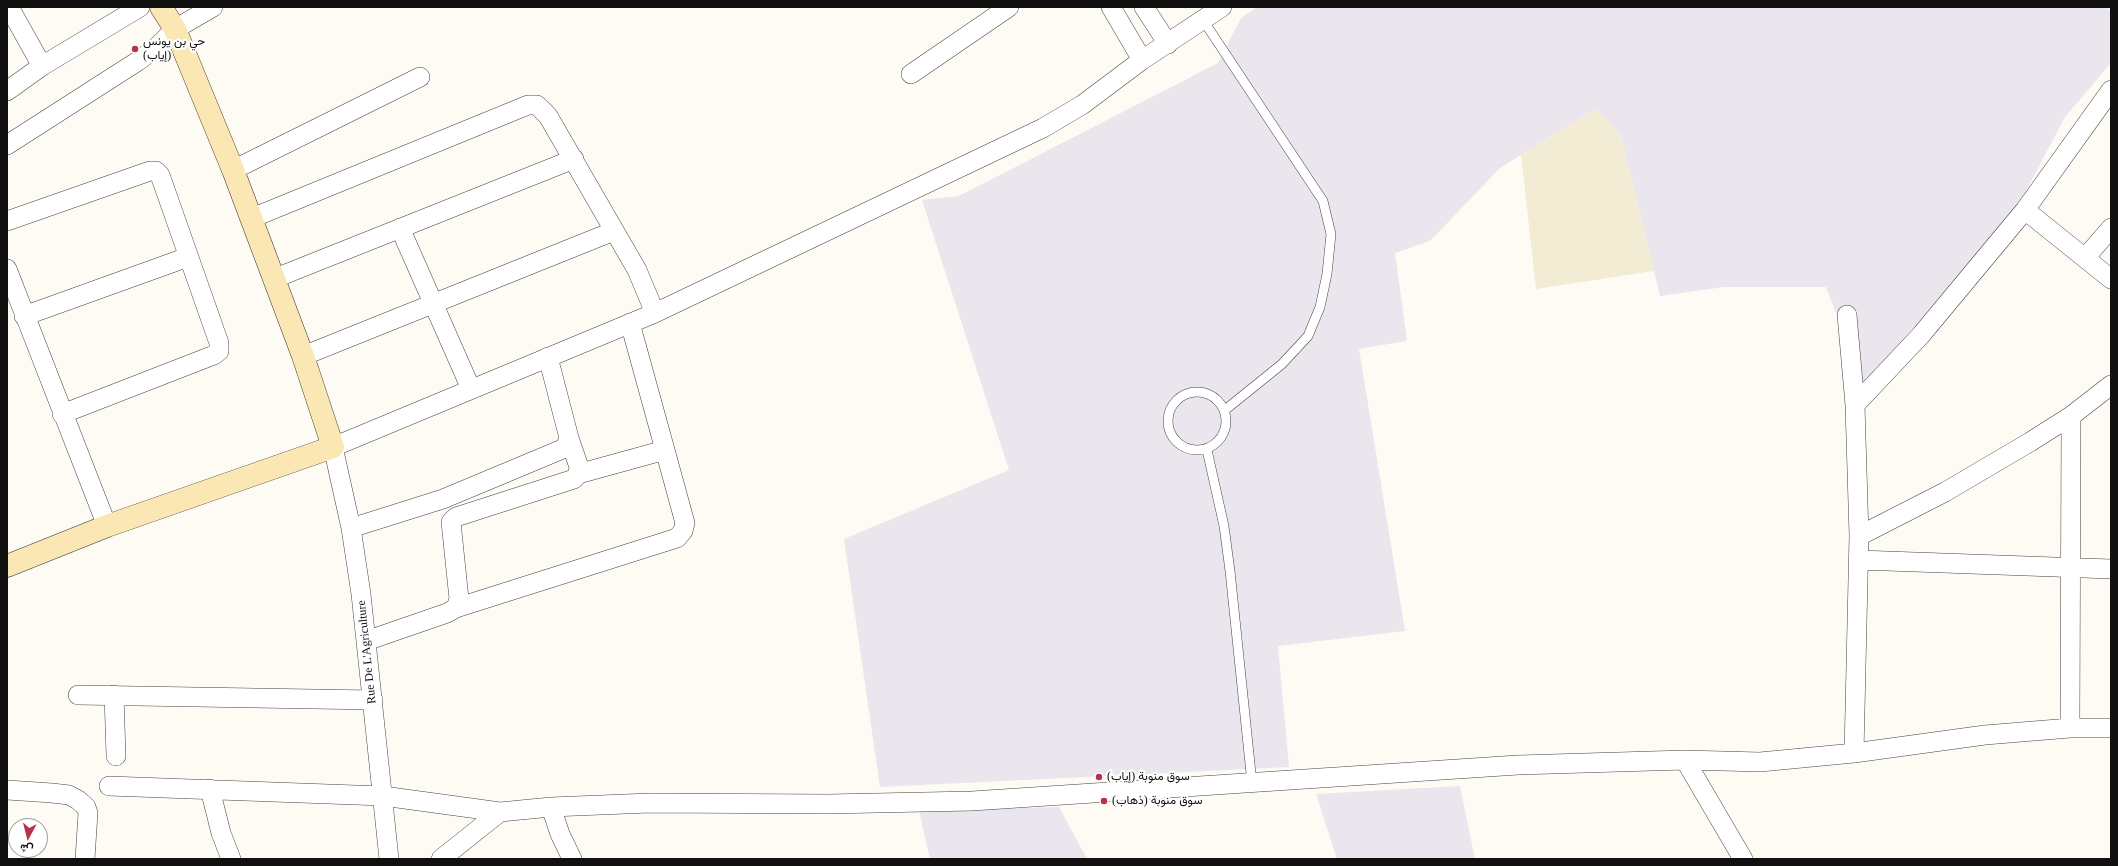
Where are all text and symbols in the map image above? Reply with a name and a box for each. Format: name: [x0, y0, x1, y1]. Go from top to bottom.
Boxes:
place label: حي بن يونس (إياب): [143, 35, 205, 63]
marker: حي بن يونس (إياب): [130, 44, 140, 54]
street label: Rue De L'Agriculture: [354, 599, 380, 705]
place label: سوق منوبة (إياب): [1107, 770, 1190, 784]
marker: سوق منوبة (إياب): [1094, 772, 1104, 782]
place label: سوق منوبة (ذهاب): [1112, 794, 1202, 808]
marker: سوق منوبة (ذهاب): [1099, 796, 1109, 806]
north arrow: [8, 818, 48, 858]
text: ش: [19, 842, 34, 856]

